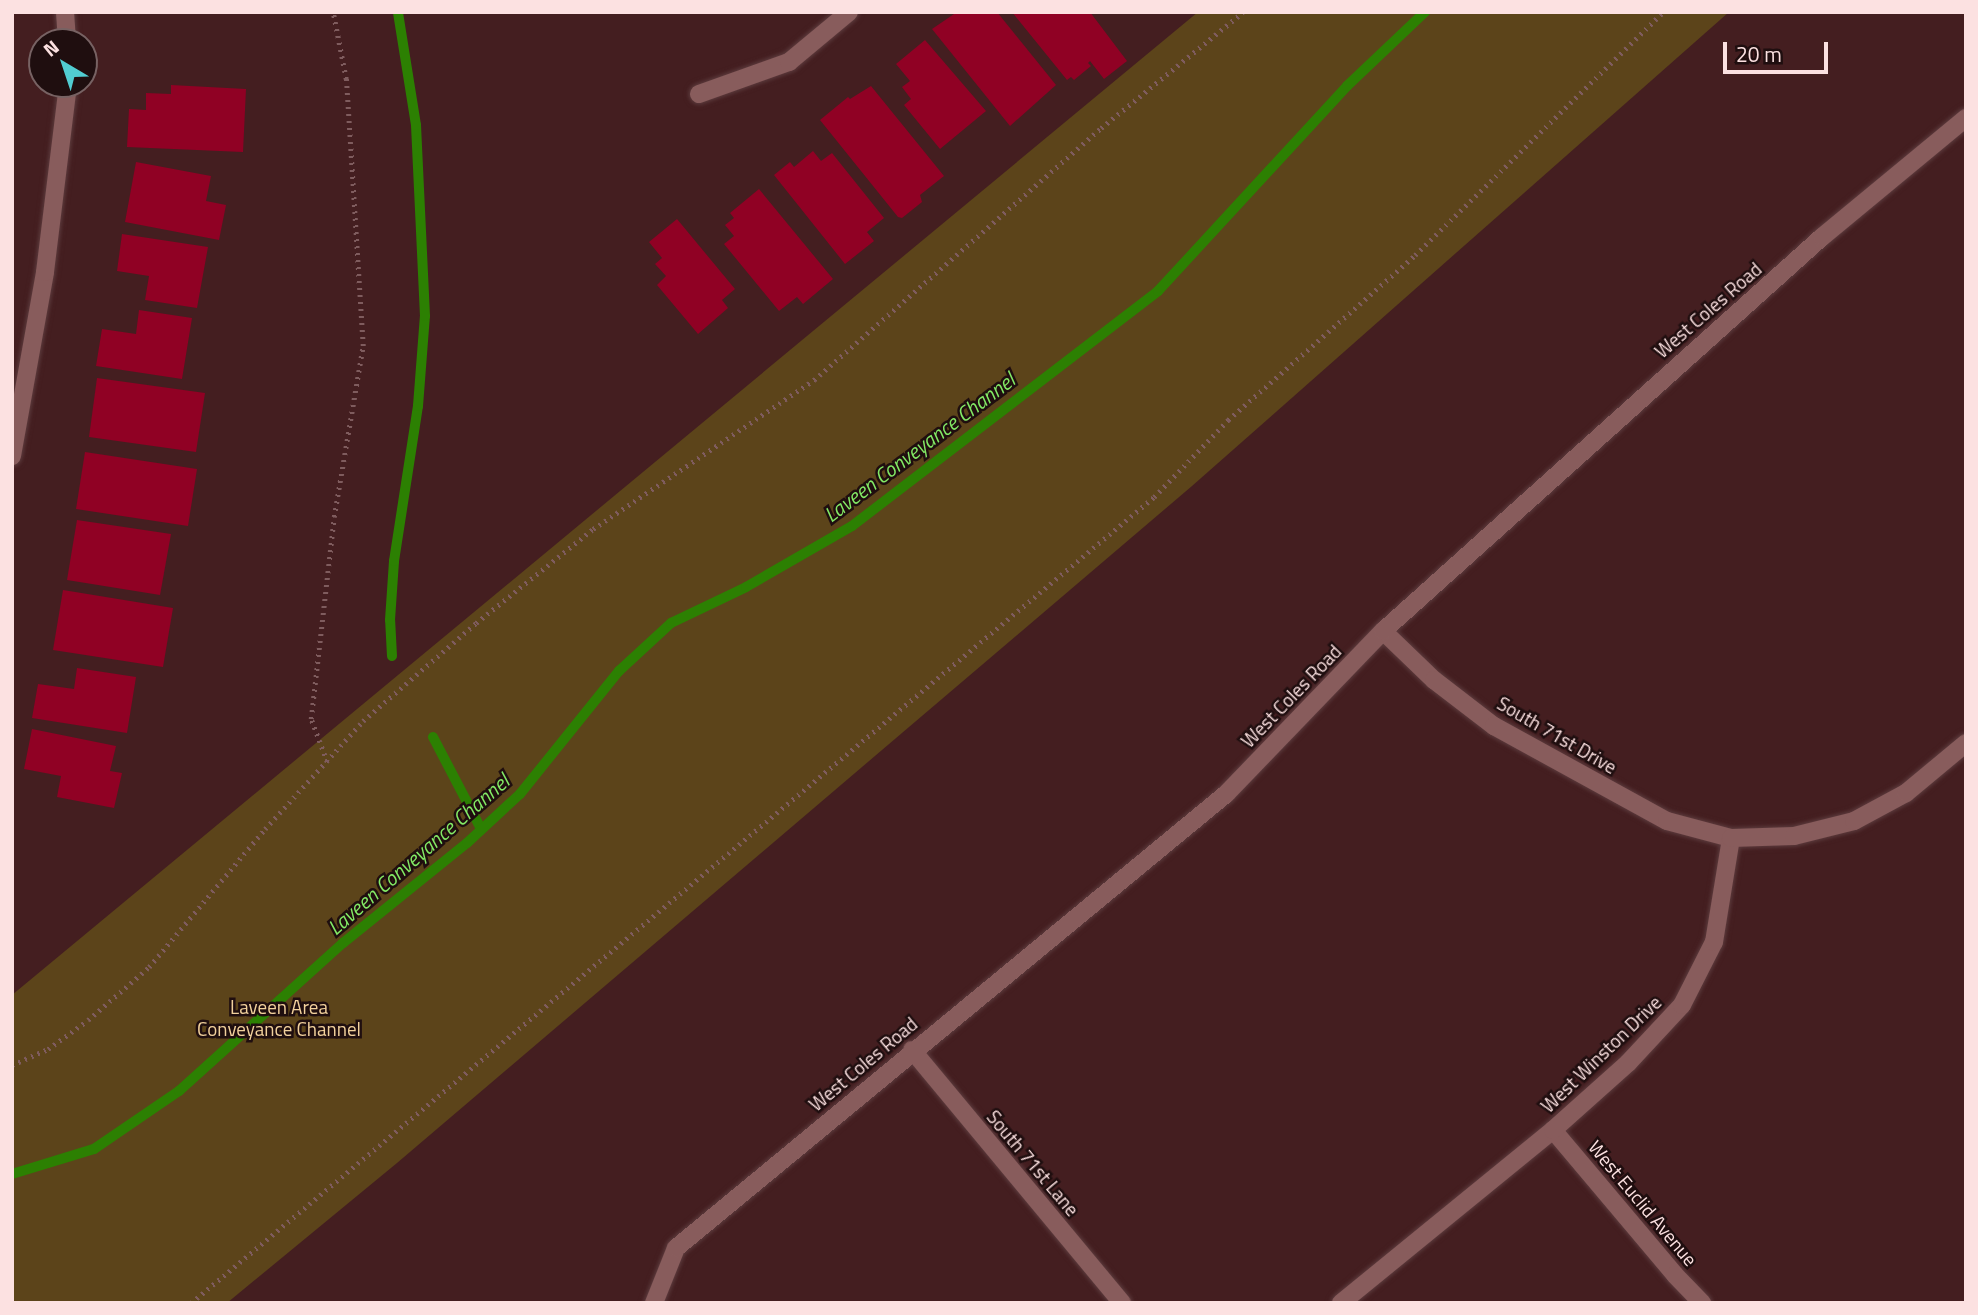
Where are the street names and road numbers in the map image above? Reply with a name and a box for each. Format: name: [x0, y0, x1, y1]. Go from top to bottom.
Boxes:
street label: West Coles Road: [1650, 257, 1766, 363]
street label: West Coles Road: [1236, 640, 1346, 752]
street label: South 71st Drive: [1493, 692, 1621, 778]
street label: West Winston Drive: [1536, 991, 1666, 1117]
street label: West Coles Road: [804, 1012, 922, 1116]
street label: South 71st Lane: [982, 1106, 1084, 1220]
street label: West Euclid Avenue: [1584, 1136, 1702, 1270]

